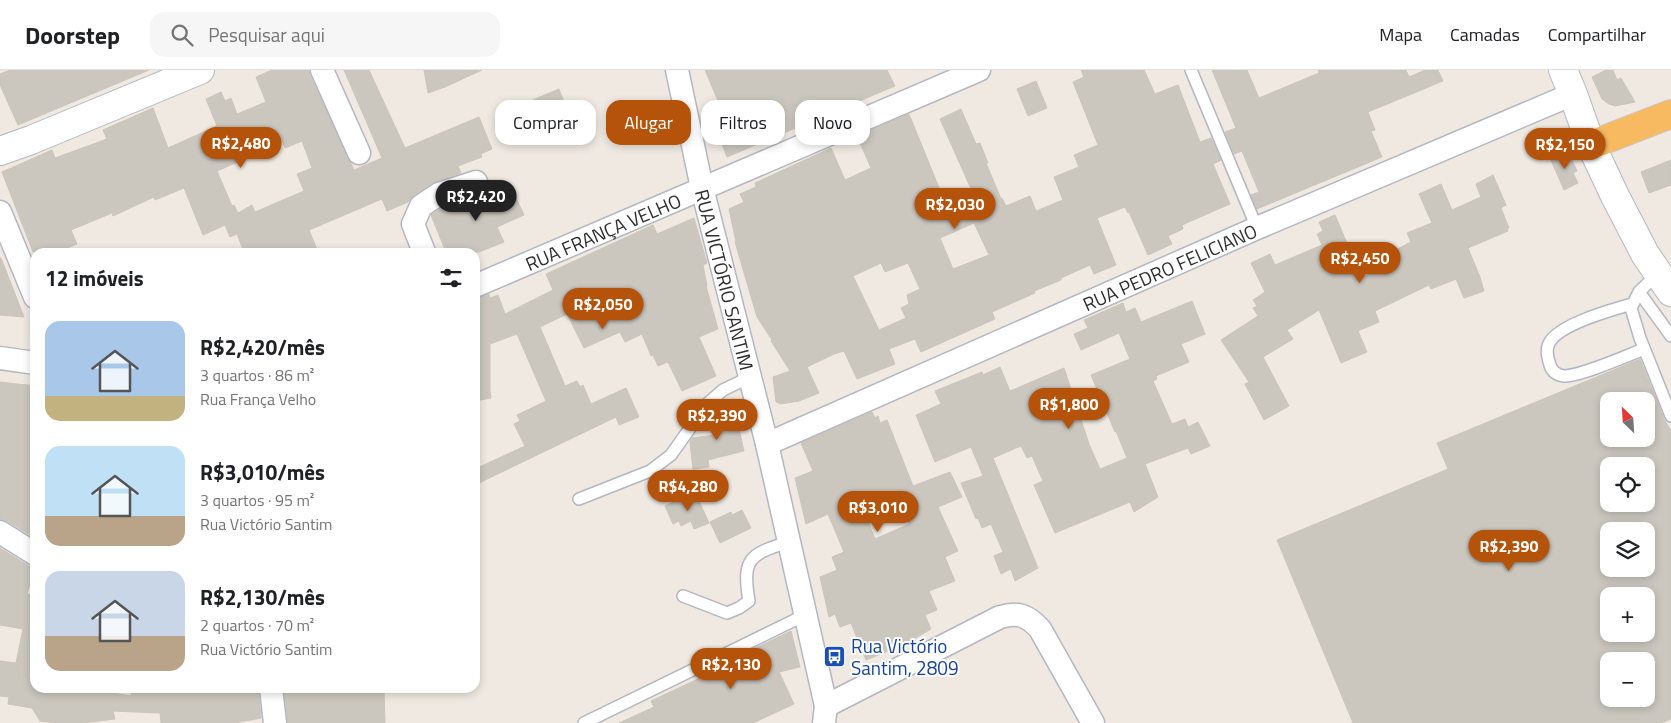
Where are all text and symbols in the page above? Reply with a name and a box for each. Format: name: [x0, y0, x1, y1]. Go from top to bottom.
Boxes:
search box: [150, 12, 500, 57]
text: Doorstep: [25, 17, 120, 53]
text: Pesquisar aqui: [208, 20, 325, 49]
icon: search: [168, 21, 196, 49]
text: Mapa: [1379, 21, 1422, 48]
text: Camadas: [1450, 21, 1520, 48]
text: Compartilhar: [1548, 21, 1646, 48]
chip: Comprar: [495, 100, 596, 145]
chip: Alugar: [606, 100, 691, 145]
chip: Filtros: [701, 100, 785, 145]
chip: Novo: [795, 100, 870, 145]
pin: R$2,480: [195, 126, 287, 169]
pin: R$2,150: [1519, 128, 1611, 170]
text: R$2,480: [212, 131, 270, 155]
text: R$2,150: [1536, 132, 1594, 156]
pin: R$2,420: [430, 180, 522, 222]
text: R$2,420: [447, 184, 505, 208]
street label: RUA FRANÇA VELHO: [520, 185, 685, 277]
street label: RUA VICTÓRIO SANTIM: [688, 186, 762, 373]
pin: R$2,030: [909, 188, 1001, 230]
text: R$2,030: [926, 192, 984, 216]
street label: RUA PEDRO FELICIANO: [1078, 215, 1261, 318]
pin: R$2,450: [1314, 242, 1406, 284]
text: R$2,450: [1331, 246, 1389, 270]
text: 12 imóveis: [45, 262, 144, 294]
icon: filters: [437, 264, 465, 292]
pin: R$2,050: [557, 288, 649, 330]
text: R$2,050: [574, 292, 632, 316]
text: R$2,420/mês: [200, 331, 325, 363]
icon: home: [85, 341, 145, 401]
text: 3 quartos · 86 m²: [200, 363, 314, 387]
text: Rua França Velho: [200, 387, 316, 411]
pin: R$1,800: [1023, 388, 1115, 430]
text: R$1,800: [1040, 392, 1098, 416]
north arrow: [1600, 392, 1655, 448]
map controls: [1600, 392, 1655, 707]
pin: R$2,390: [671, 398, 763, 441]
text: R$2,390: [688, 403, 746, 427]
text: R$3,010/mês: [200, 456, 325, 488]
button: locate: [1600, 457, 1655, 512]
icon: home: [85, 466, 145, 526]
pin: R$4,280: [642, 470, 734, 512]
text: R$4,280: [659, 474, 717, 498]
text: 3 quartos · 95 m²: [200, 488, 314, 512]
pin: R$3,010: [832, 490, 924, 533]
text: R$3,010: [849, 495, 907, 519]
text: Rua Victório Santim: [200, 512, 332, 536]
button: layers: [1600, 522, 1655, 577]
pin: R$2,390: [1463, 530, 1555, 572]
text: R$2,390: [1480, 534, 1538, 558]
text: R$2,130/mês: [200, 581, 325, 613]
button: +: [1600, 587, 1655, 642]
icon: home: [85, 591, 145, 651]
text: 2 quartos · 70 m²: [200, 613, 314, 637]
place label: Rua Victório Santim, 2809: [851, 631, 959, 682]
text: Rua Victório Santim: [200, 637, 332, 661]
bus stop icon: Rua Victório Santim, 2809: [823, 644, 847, 668]
pin: R$2,130: [685, 648, 777, 690]
text: R$2,130: [702, 652, 760, 676]
button: −: [1600, 652, 1655, 707]

